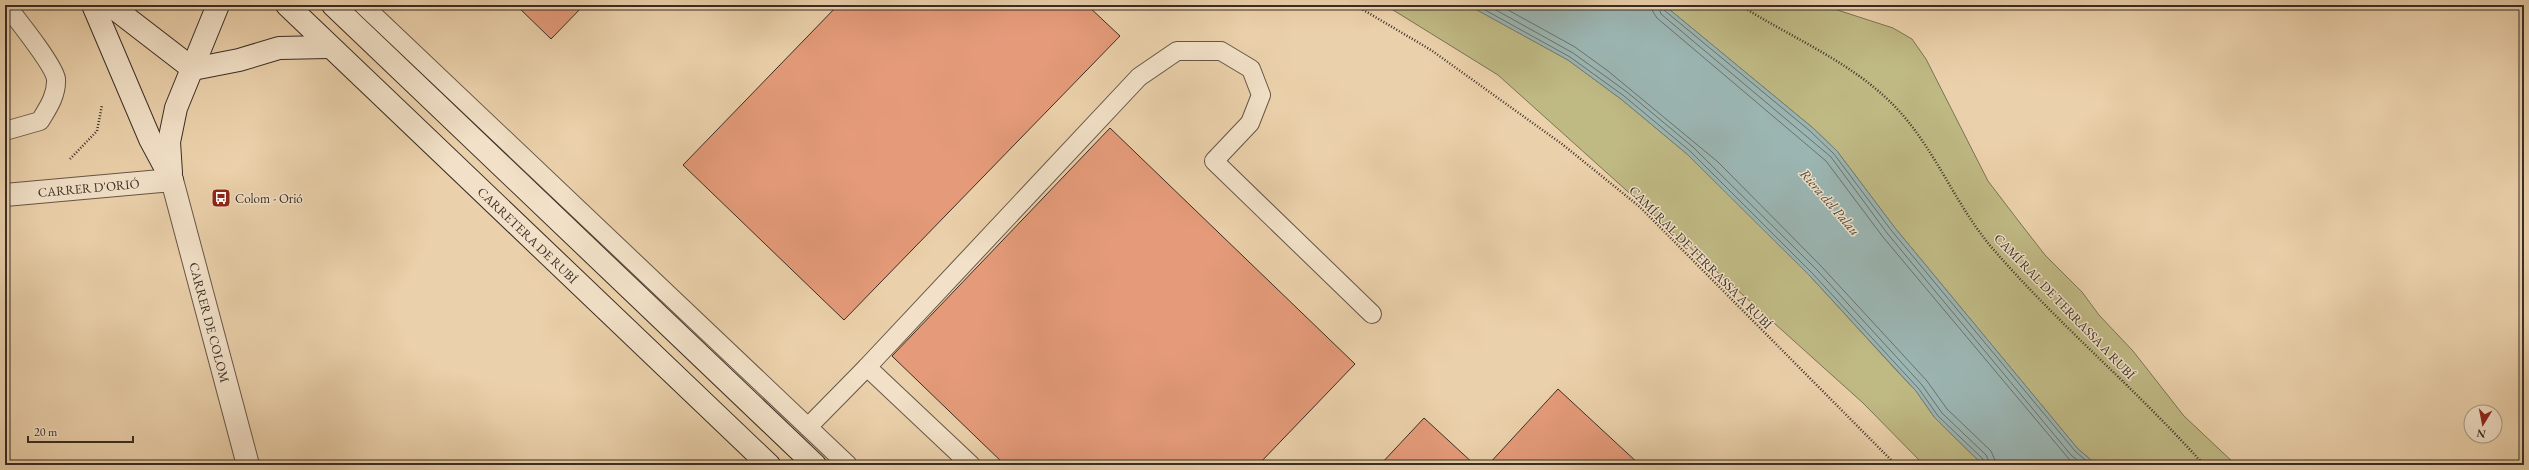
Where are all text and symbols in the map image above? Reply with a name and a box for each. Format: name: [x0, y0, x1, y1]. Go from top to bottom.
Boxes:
water label: Riera del Palau: [1796, 165, 1864, 239]
street label: CARRER D'ORIÓ: [37, 175, 140, 201]
street label: CAMÍ RAL DE TERRASSA A RUBÍ: [1625, 182, 1776, 333]
street label: CARRETERA DE RUBÍ: [474, 183, 582, 287]
bus stop icon: Colom - Orió: [210, 187, 232, 209]
place label: Colom - Orió: [235, 190, 303, 207]
street label: CAMÍ RAL DE TERRASSA A RUBÍ: [1990, 230, 2139, 383]
street label: CARRER DE COLOM: [185, 260, 234, 385]
north arrow: [2463, 404, 2503, 444]
scale bar: [28, 418, 133, 444]
text: 20 m: [34, 424, 58, 440]
text: N: [2476, 426, 2487, 442]

